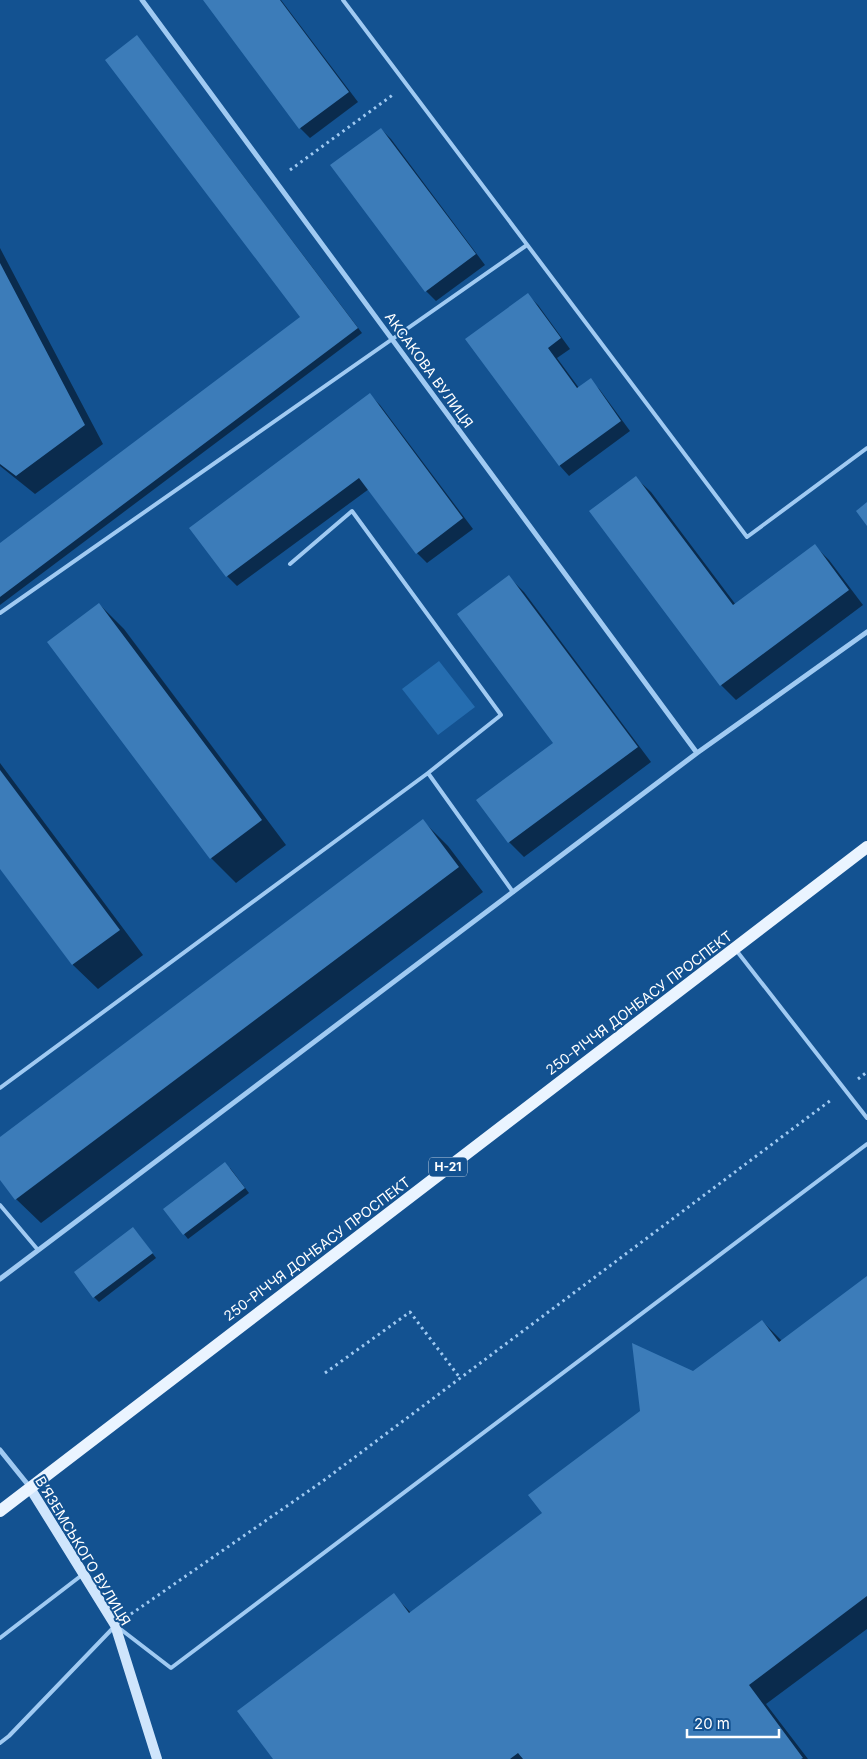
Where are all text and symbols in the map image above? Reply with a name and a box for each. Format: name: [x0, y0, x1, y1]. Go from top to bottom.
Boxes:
street label: АКСАКОВА ВУЛИЦЯ: [382, 309, 477, 431]
street label: 250-РІЧЧЯ ДОНБАСУ ПРОСПЕКТ: [542, 927, 735, 1078]
road number: Н-21: [429, 1158, 467, 1176]
street label: 250-РІЧЧЯ ДОНБАСУ ПРОСПЕКТ: [220, 1173, 413, 1324]
street label: В’ЯЗЕМСЬКОГО ВУЛИЦЯ: [32, 1473, 135, 1628]
scale bar: [687, 1706, 780, 1738]
text: 20 m: [694, 1714, 730, 1733]

